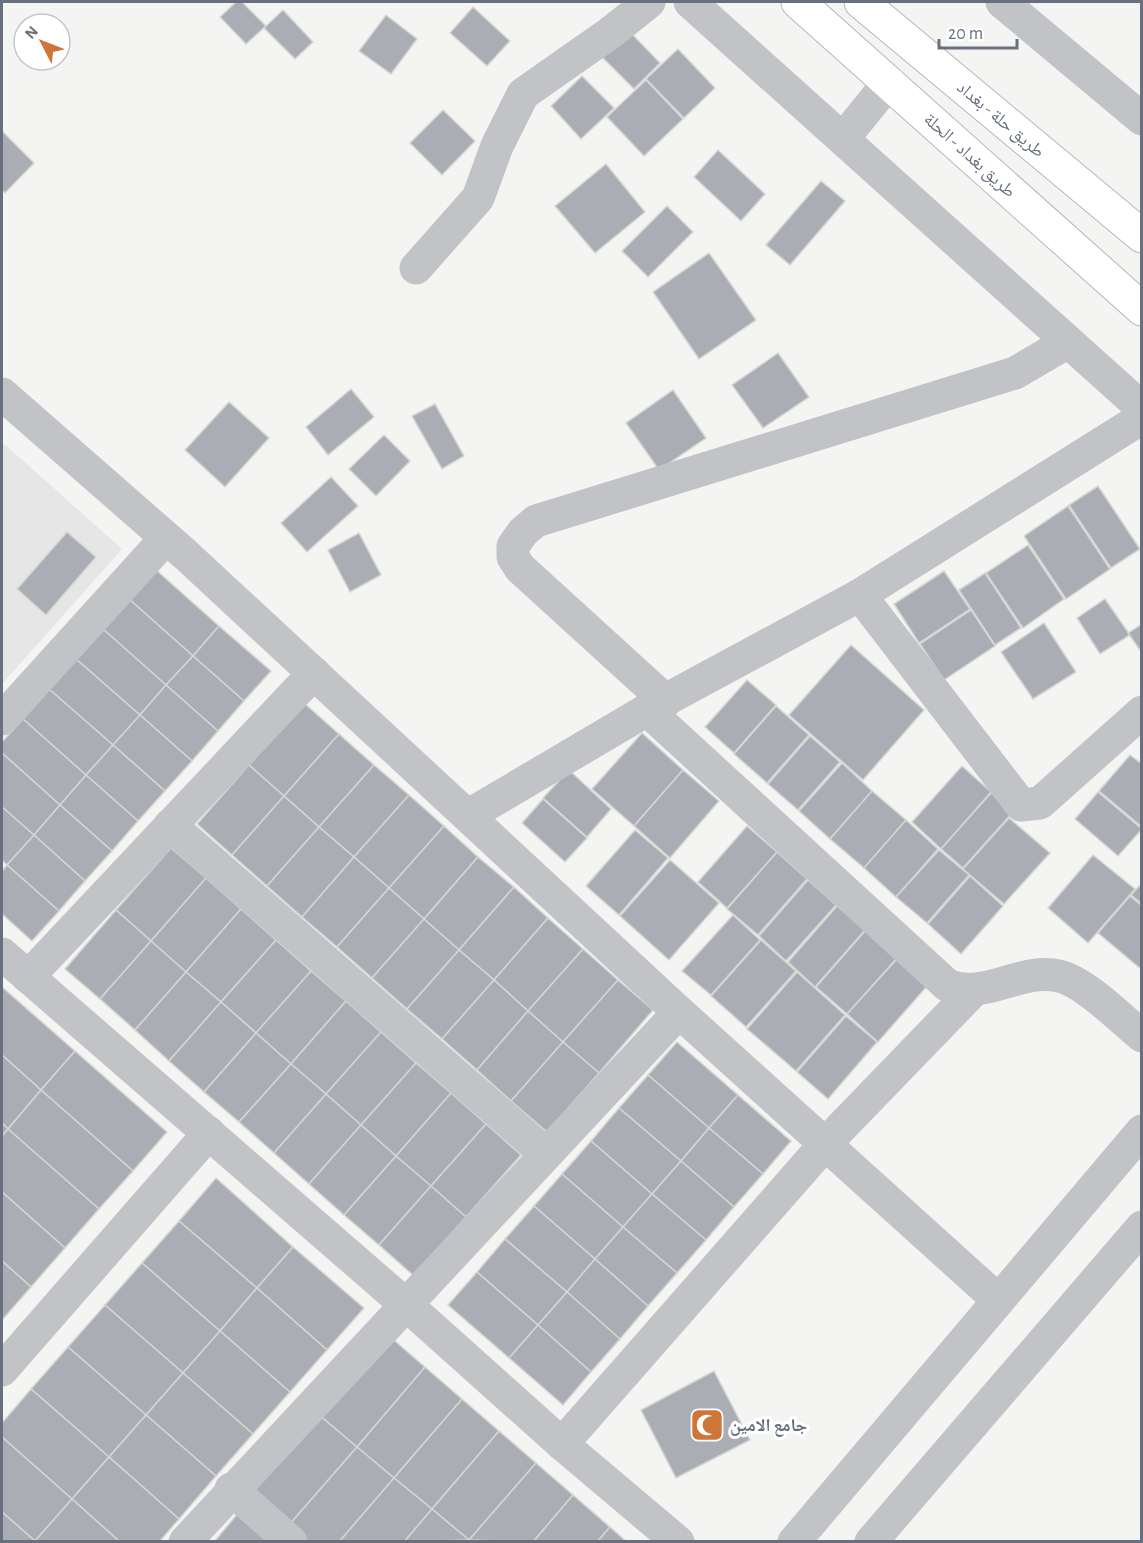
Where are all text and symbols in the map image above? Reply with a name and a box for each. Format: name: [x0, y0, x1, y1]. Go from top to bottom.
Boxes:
north arrow: [12, 12, 72, 72]
scale bar: [939, 12, 1017, 50]
text: N: [22, 23, 41, 42]
text: 20 m: [948, 25, 983, 43]
street label: طريق حلة - بغداد: [953, 78, 1048, 162]
street label: طريق بغداد - الحلة: [919, 110, 1019, 202]
mosque icon: جامع الامين: [689, 1407, 725, 1443]
place label: جامع الامين: [730, 1417, 808, 1437]

